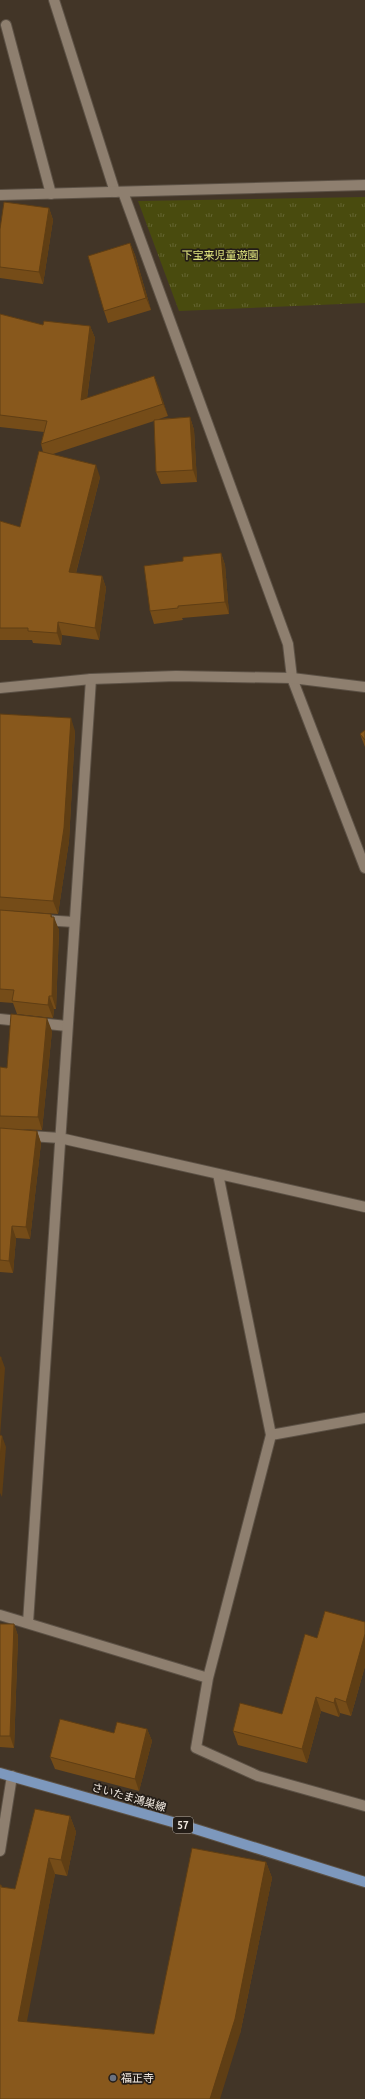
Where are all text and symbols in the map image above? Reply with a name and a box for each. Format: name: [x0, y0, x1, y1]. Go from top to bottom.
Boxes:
park label: 下宝来児童遊園: [182, 249, 259, 261]
street label: さいたま鴻巣線: [90, 1781, 168, 1813]
road number: 57: [173, 1817, 193, 1833]
place label: 福正寺: [121, 2072, 154, 2084]
marker: 福正寺: [108, 2073, 118, 2083]

